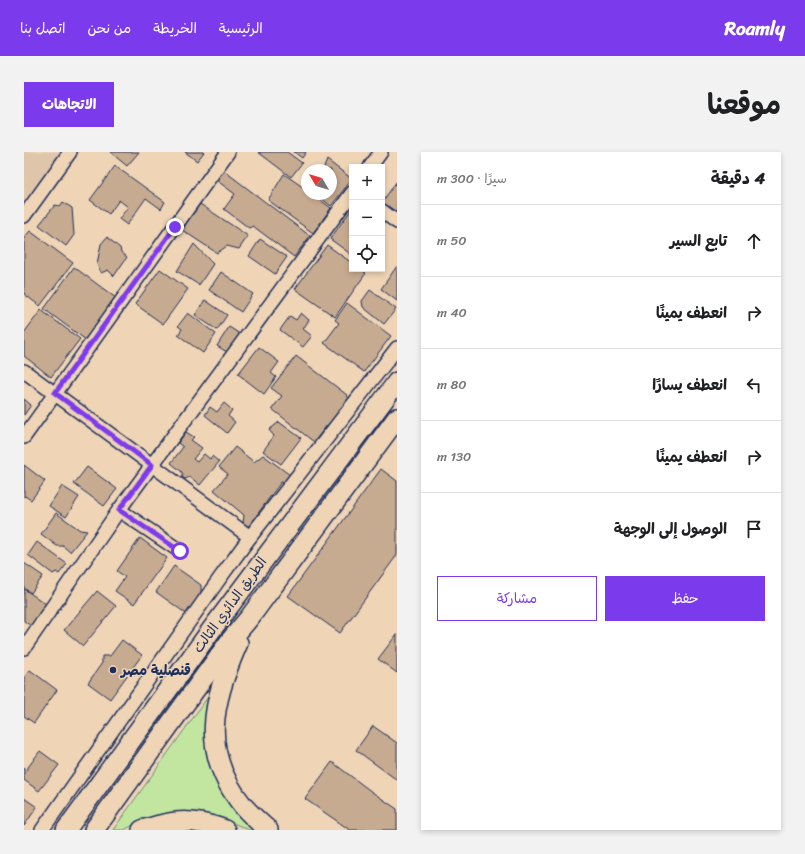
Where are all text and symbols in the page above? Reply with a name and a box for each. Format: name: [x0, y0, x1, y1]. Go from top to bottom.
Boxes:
text: Roamly: [725, 12, 785, 45]
text: اتصل بنا: [20, 16, 66, 41]
text: من نحن: [88, 16, 131, 41]
text: الخريطة: [153, 16, 197, 41]
text: الرئيسية: [219, 16, 263, 41]
text: موقعنا: [707, 80, 781, 129]
button: الاتجاهات: [24, 82, 114, 127]
text: 4 دقيقة: [711, 163, 765, 193]
north arrow: [301, 164, 337, 200]
map controls: [349, 164, 385, 272]
button: +: [349, 164, 385, 200]
text: سيرًا · 300 m: [437, 167, 507, 190]
button: −: [349, 200, 385, 236]
route end: [166, 218, 184, 236]
text: تابع السير: [670, 228, 727, 254]
text: 50 m: [437, 229, 467, 252]
icon: ahead: [743, 230, 765, 252]
button: locate: [349, 236, 385, 272]
text: انعطف يمينًا: [656, 300, 727, 326]
text: 40 m: [437, 301, 467, 324]
icon: right: [743, 302, 765, 324]
text: انعطف يسارًا: [652, 372, 727, 398]
text: 80 m: [437, 373, 466, 396]
icon: left: [743, 374, 765, 396]
text: انعطف يمينًا: [656, 444, 727, 470]
text: 130 m: [437, 445, 471, 468]
icon: right: [743, 446, 765, 468]
text: الوصول إلى الوجهة: [614, 516, 727, 542]
icon: arrive: [743, 518, 765, 540]
route start: [171, 542, 189, 560]
street label: الطريق الدائري الثالث: [186, 551, 274, 659]
button: مشاركة: [437, 576, 597, 621]
button: حفظ: [605, 576, 765, 621]
place label: قنصلية مصر: [119, 658, 191, 683]
marker: قنصلية مصر: [108, 665, 118, 675]

